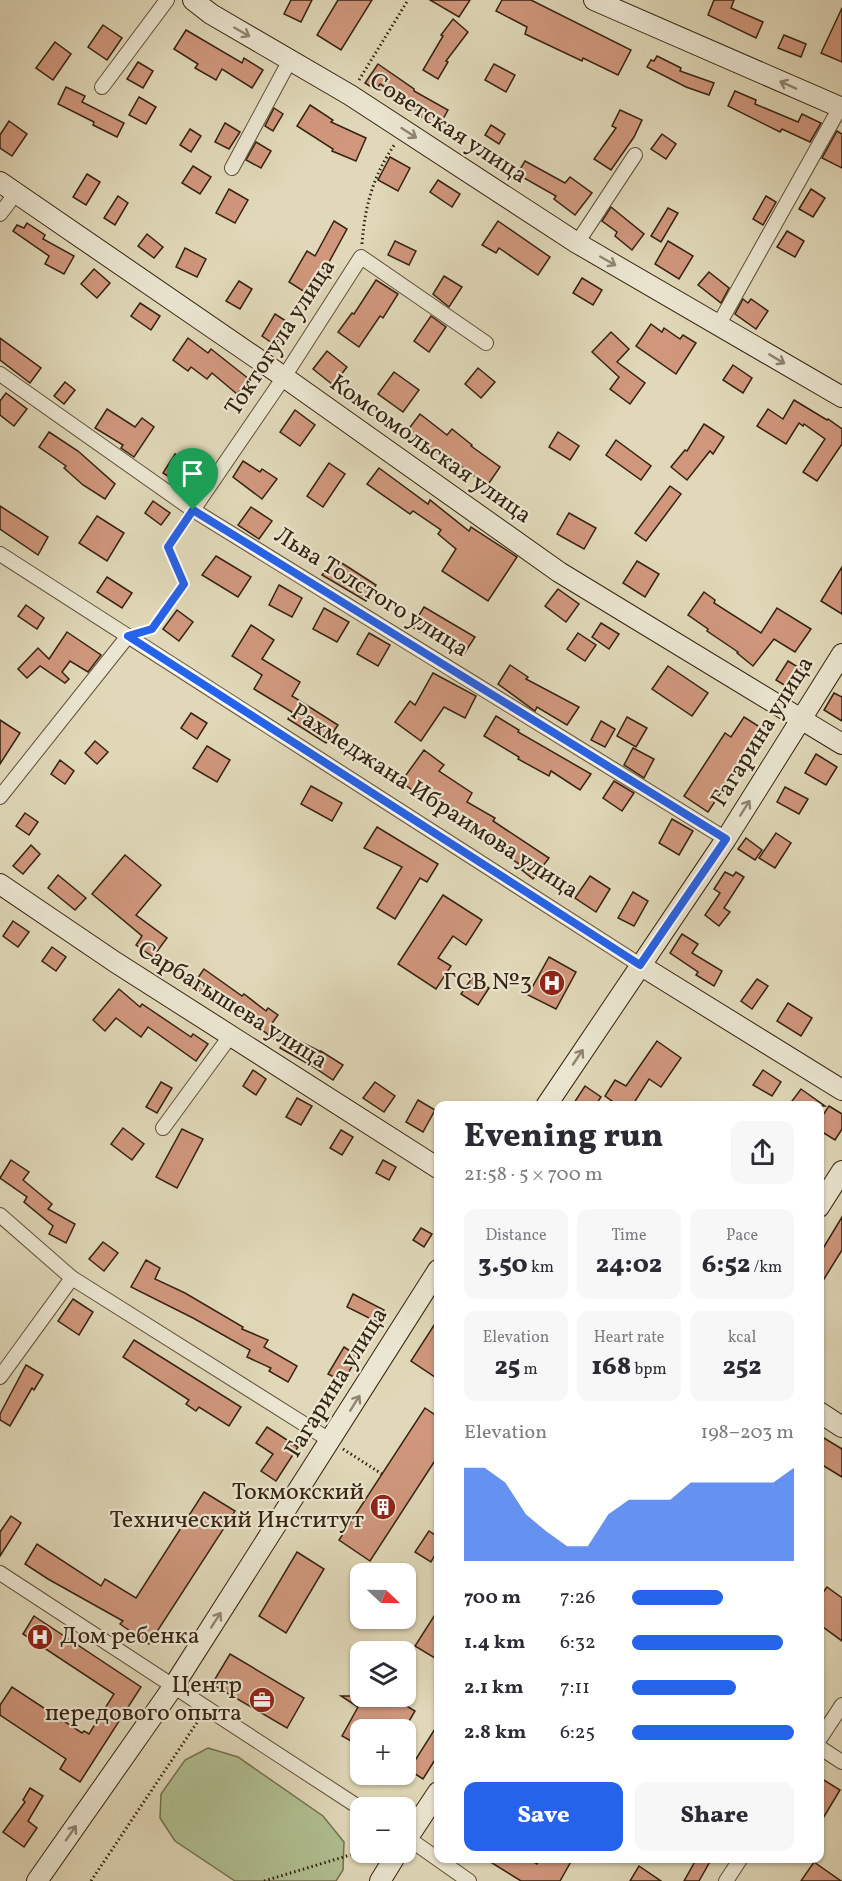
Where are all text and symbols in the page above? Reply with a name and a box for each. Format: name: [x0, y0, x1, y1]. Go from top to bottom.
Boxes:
one-way arrow: [233, 26, 250, 38]
street label: Советская улица: [362, 65, 534, 193]
one-way arrow: [780, 78, 798, 90]
one-way arrow: [400, 127, 417, 139]
street label: Токтогула улица: [217, 253, 345, 423]
one-way arrow: [599, 255, 616, 267]
one-way arrow: [768, 353, 785, 365]
street label: Комсомольская улица: [322, 367, 538, 533]
pin: [167, 448, 218, 510]
icon: arrive: [176, 457, 209, 490]
street label: Льва Толстого улица: [267, 519, 475, 667]
street label: Гагарина улица: [703, 650, 823, 814]
street label: Рахмеджана Ибраимова улица: [283, 696, 585, 908]
one-way arrow: [740, 800, 752, 817]
street label: Сарбагышева улица: [130, 934, 334, 1078]
place label: ГСВ №3: [443, 966, 532, 1000]
hospital icon: ГСВ №3: [537, 968, 567, 998]
one-way arrow: [573, 1049, 585, 1066]
text: Evening run: [464, 1115, 663, 1161]
button: share: [731, 1121, 794, 1184]
text: 21:58 · 5 × 700 m: [464, 1161, 603, 1189]
text: Distance: [485, 1225, 547, 1247]
text: Time: [611, 1225, 647, 1247]
text: Pace: [726, 1225, 758, 1247]
text: 3.50: [478, 1247, 528, 1283]
text: 24:02: [596, 1247, 662, 1283]
text: 6:52: [702, 1247, 750, 1283]
text: km: [528, 1257, 554, 1279]
text: /km: [750, 1257, 782, 1279]
street label: Гагарина улица: [277, 1301, 397, 1465]
text: Elevation: [483, 1327, 549, 1349]
text: Heart rate: [594, 1327, 664, 1349]
text: kcal: [728, 1327, 756, 1349]
text: 25: [494, 1349, 520, 1385]
text: 168: [591, 1349, 631, 1385]
text: 252: [722, 1349, 762, 1385]
text: m: [520, 1359, 538, 1381]
text: bpm: [631, 1359, 667, 1381]
one-way arrow: [349, 1394, 362, 1411]
text: Elevation: [464, 1419, 547, 1447]
text: 198–203 m: [700, 1419, 794, 1447]
place label: Токмокский Технический Институт: [110, 1476, 364, 1538]
building icon: Токмокский Технический Институт: [368, 1492, 398, 1522]
north arrow: [350, 1563, 416, 1629]
map controls: [350, 1563, 416, 1863]
text: 700 m: [464, 1584, 521, 1612]
text: 7:26: [560, 1584, 595, 1612]
one-way arrow: [211, 1612, 223, 1629]
place label: Дом ребенка: [60, 1620, 200, 1654]
hospital icon: Дом ребенка: [25, 1622, 55, 1652]
text: 1.4 km: [464, 1629, 525, 1657]
text: 6:32: [560, 1629, 596, 1657]
button: layers: [350, 1641, 416, 1707]
place label: Центр передового опыта: [45, 1669, 242, 1731]
text: 2.1 km: [464, 1674, 524, 1702]
text: 7:11: [560, 1674, 590, 1702]
office icon: Центр передового опыта: [247, 1685, 277, 1715]
button: +: [350, 1719, 416, 1785]
text: 2.8 km: [464, 1719, 526, 1747]
text: 6:25: [560, 1719, 595, 1747]
button: Save: [464, 1782, 623, 1851]
button: Share: [635, 1782, 794, 1851]
button: −: [350, 1797, 416, 1863]
one-way arrow: [65, 1826, 77, 1842]

